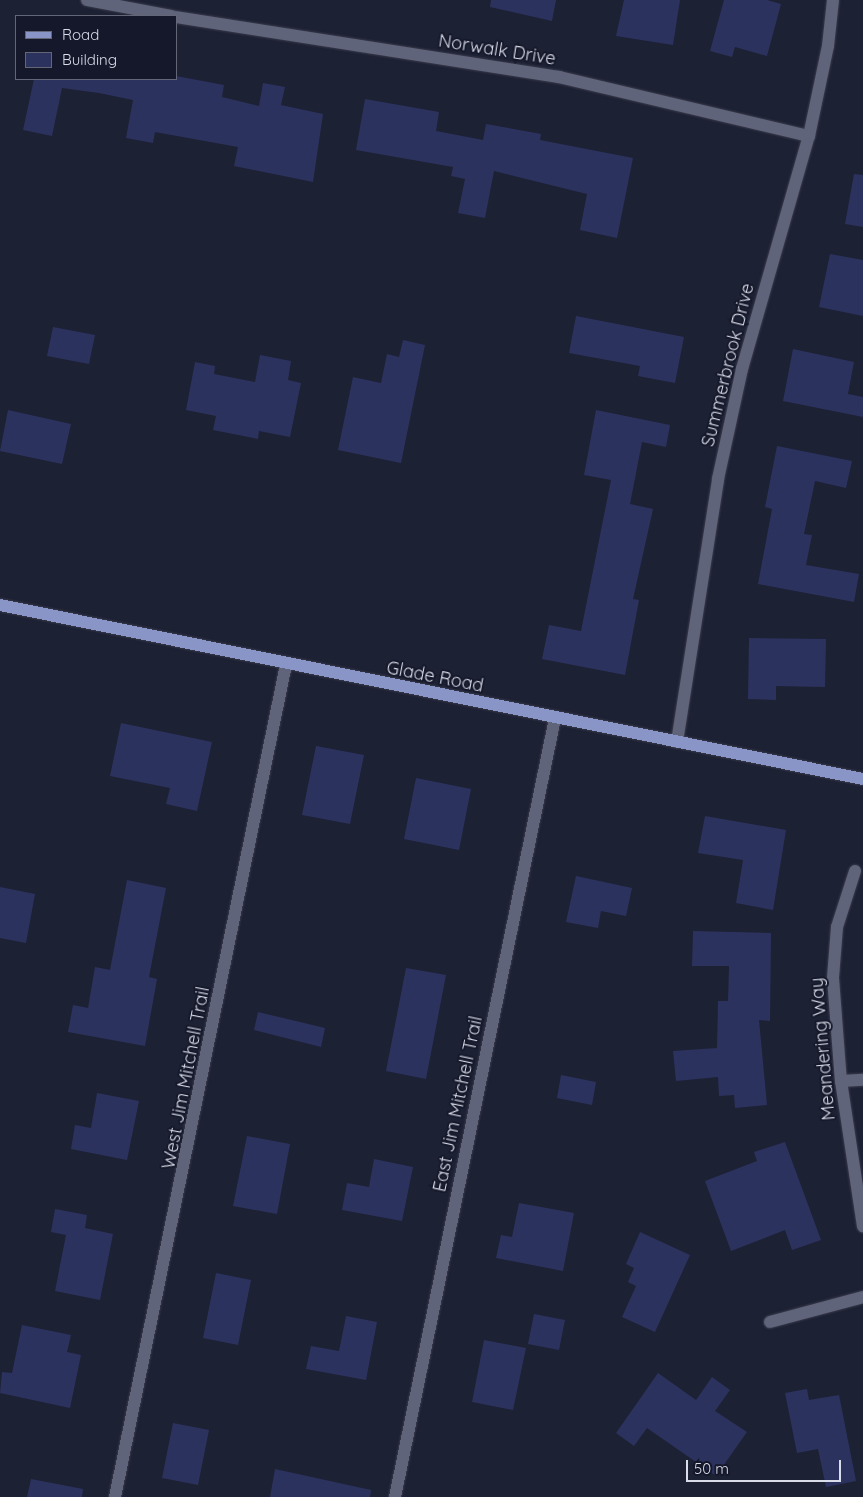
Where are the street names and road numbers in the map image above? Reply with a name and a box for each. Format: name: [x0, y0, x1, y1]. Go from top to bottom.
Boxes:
street label: Norwalk Drive: [437, 30, 557, 70]
street label: Summerbrook Drive: [697, 281, 759, 449]
street label: Glade Road: [385, 657, 485, 697]
street label: Meandering Way: [806, 977, 840, 1121]
street label: West Jim Mitchell Trail: [158, 985, 214, 1171]
street label: East Jim Mitchell Trail: [429, 1014, 487, 1194]

